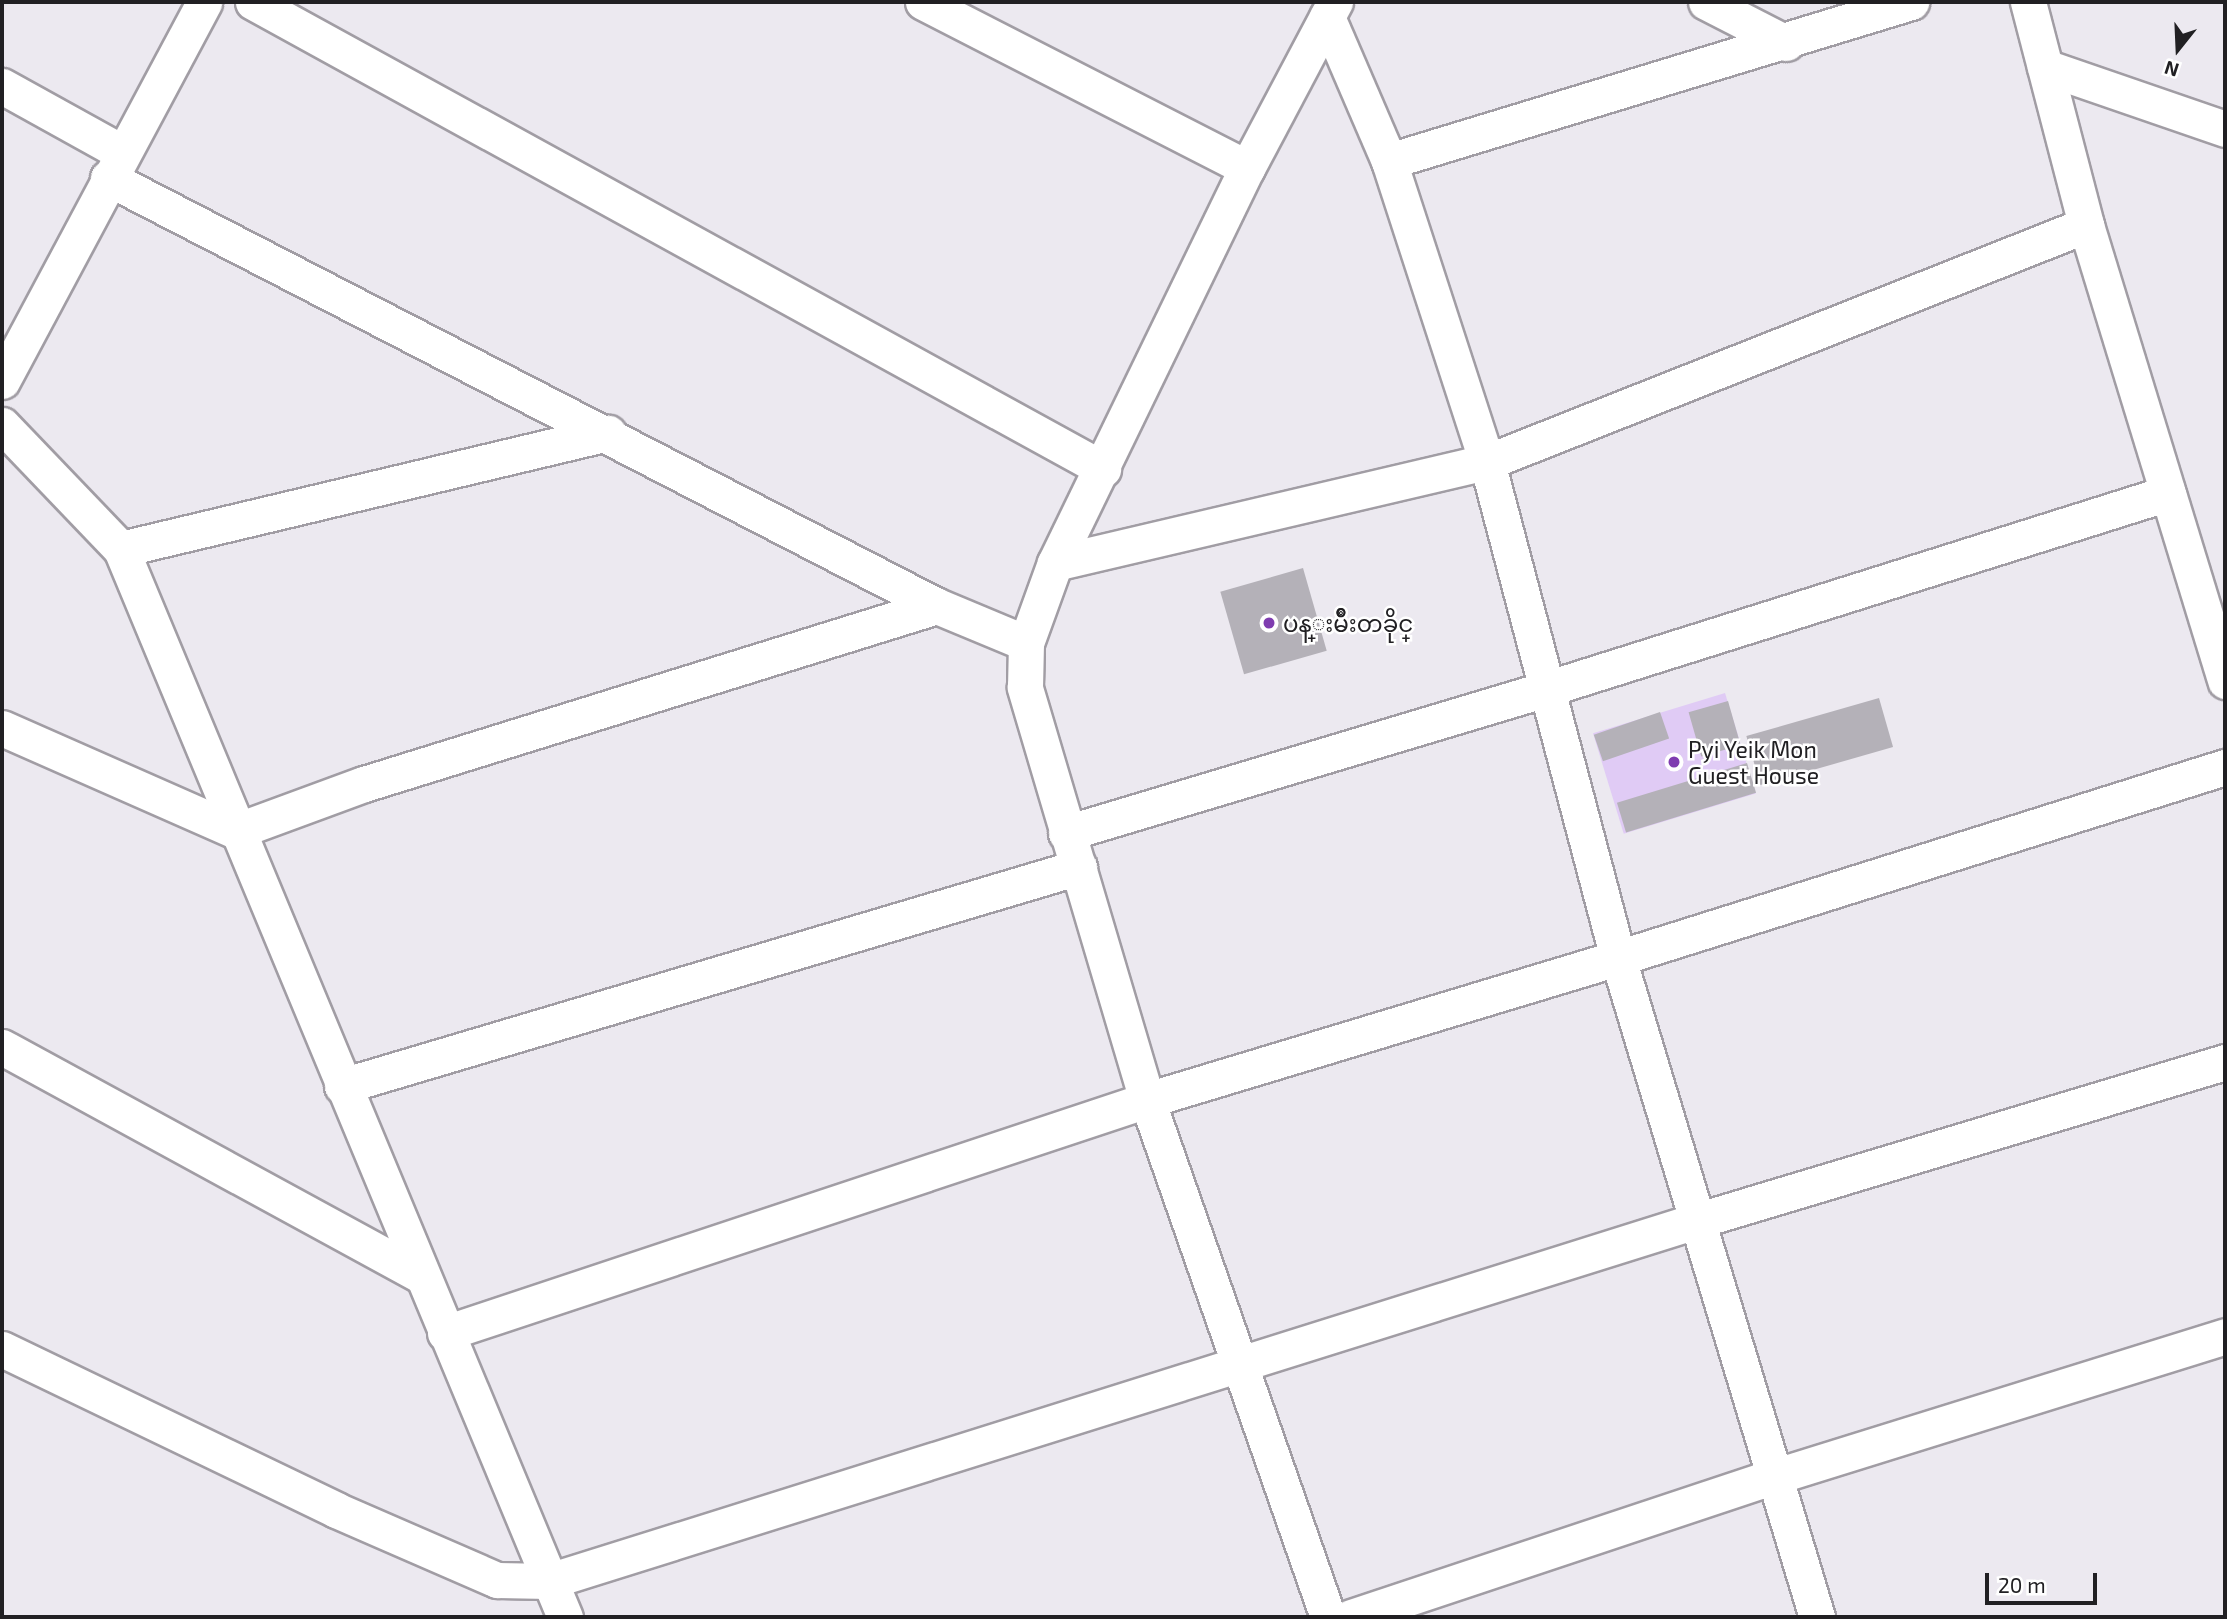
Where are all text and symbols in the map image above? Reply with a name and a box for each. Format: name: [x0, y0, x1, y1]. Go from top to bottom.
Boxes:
north arrow: [2143, 14, 2213, 84]
text: N: [2161, 56, 2181, 83]
place label: ပန္းမ်ိဳးတခိုင္: [1283, 609, 1413, 637]
marker: ပန္းမ်ိဳးတခိုင္: [1261, 615, 1277, 631]
place label: Pyi Yeik Mon Guest House: [1688, 735, 1819, 789]
marker: Pyi Yeik Mon Guest House: [1666, 754, 1682, 770]
scale bar: [1989, 1560, 2101, 1604]
text: 20 m: [1998, 1572, 2046, 1597]

